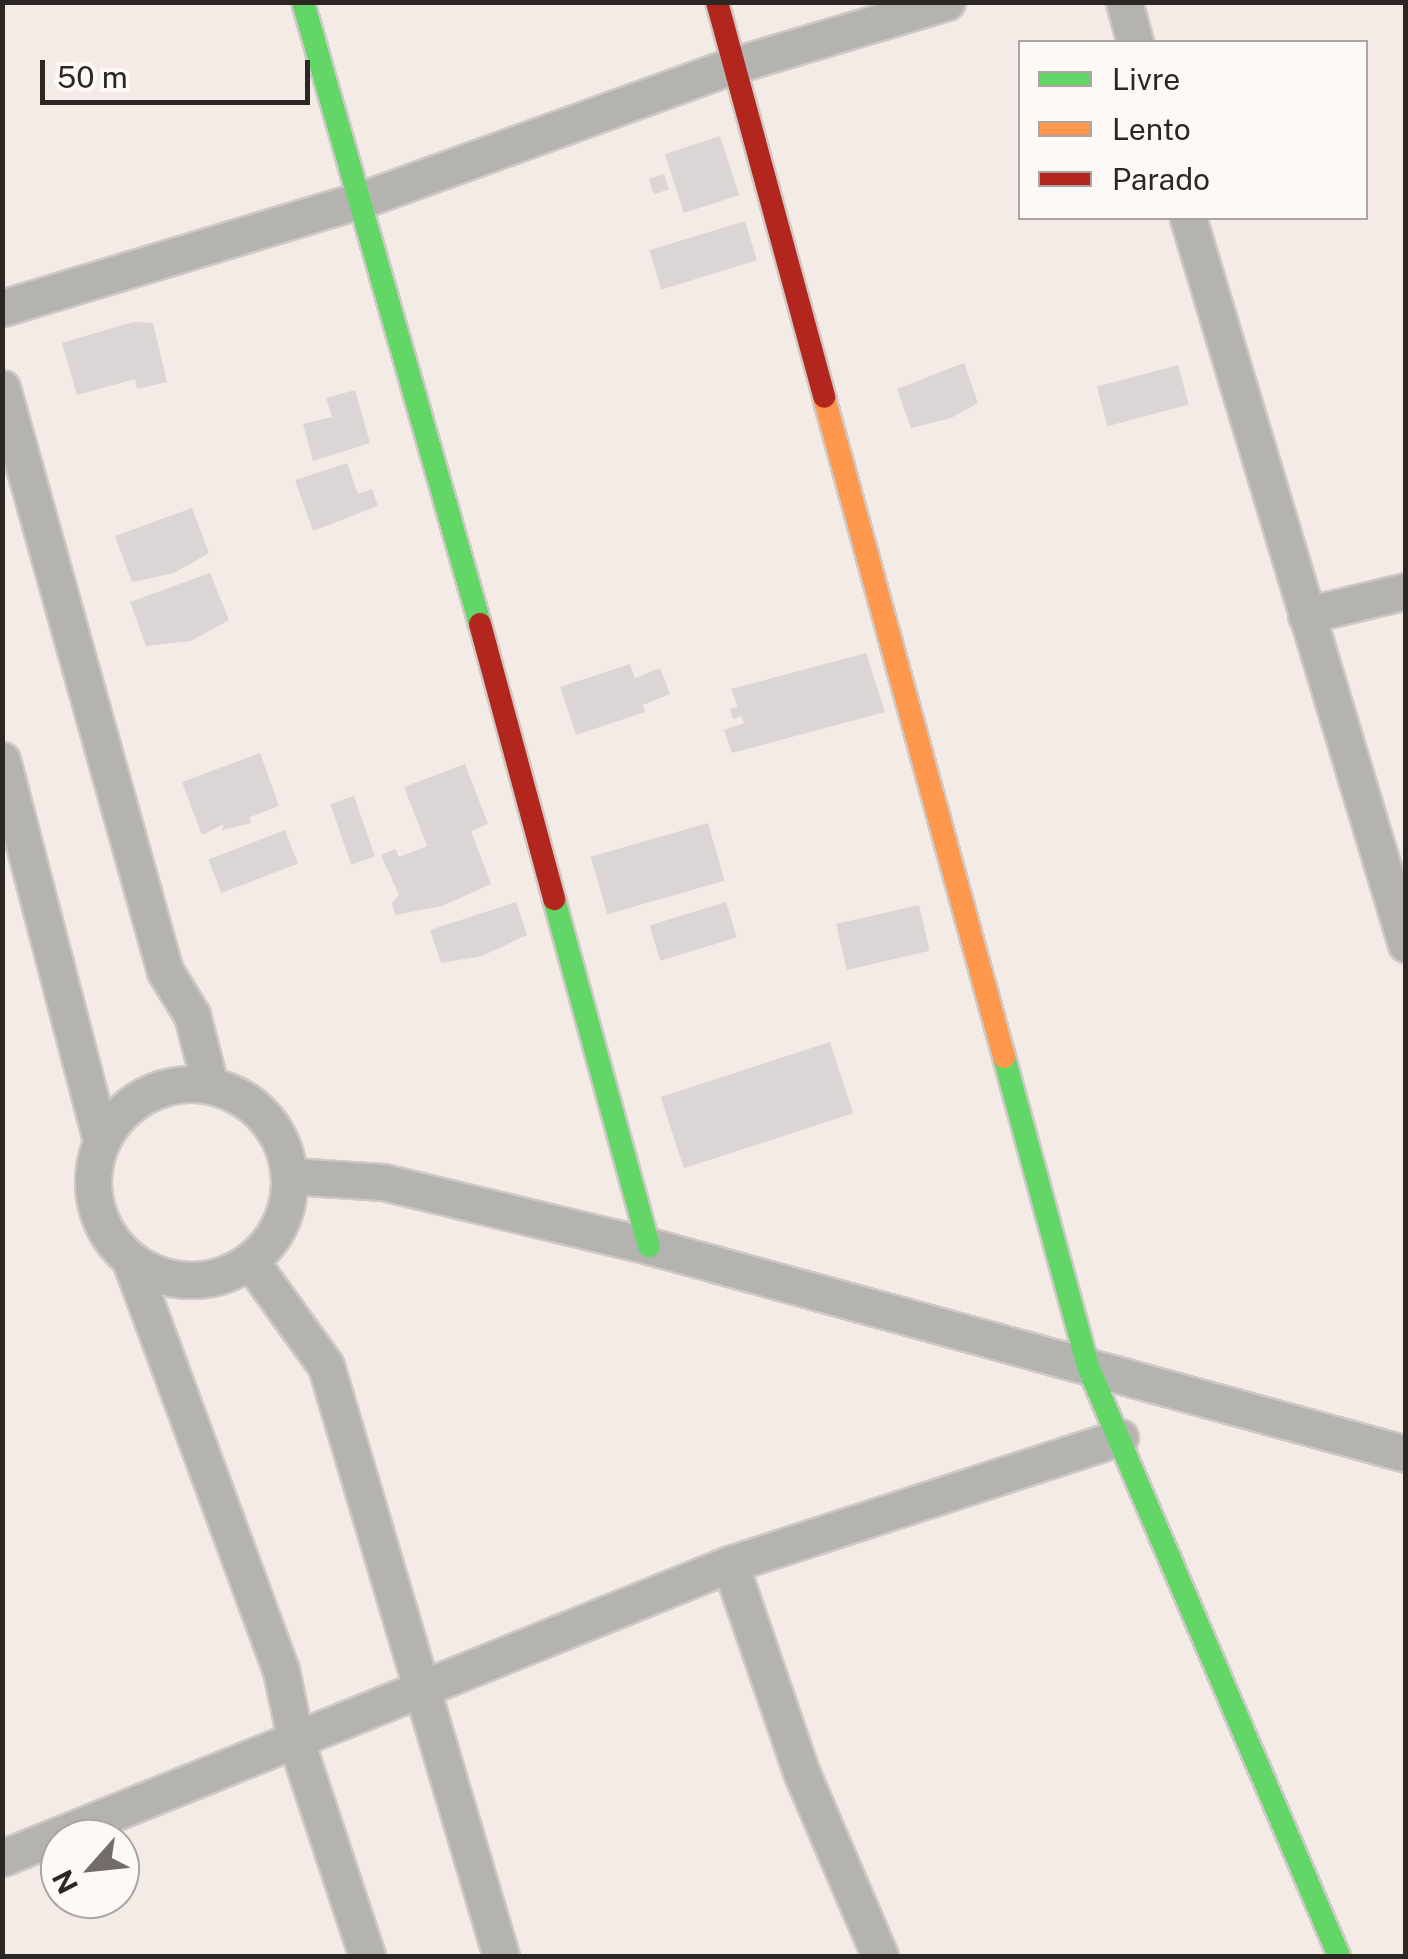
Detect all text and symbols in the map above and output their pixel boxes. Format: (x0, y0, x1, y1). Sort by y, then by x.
scale bar (45, 40, 315, 102)
legend (1018, 40, 1368, 220)
text: 50 m (57, 59, 128, 95)
text: Livre (1112, 61, 1180, 97)
text: Lento (1112, 111, 1191, 147)
text: Parado (1112, 161, 1210, 197)
north arrow (40, 1819, 140, 1919)
text: N (45, 1865, 84, 1899)

